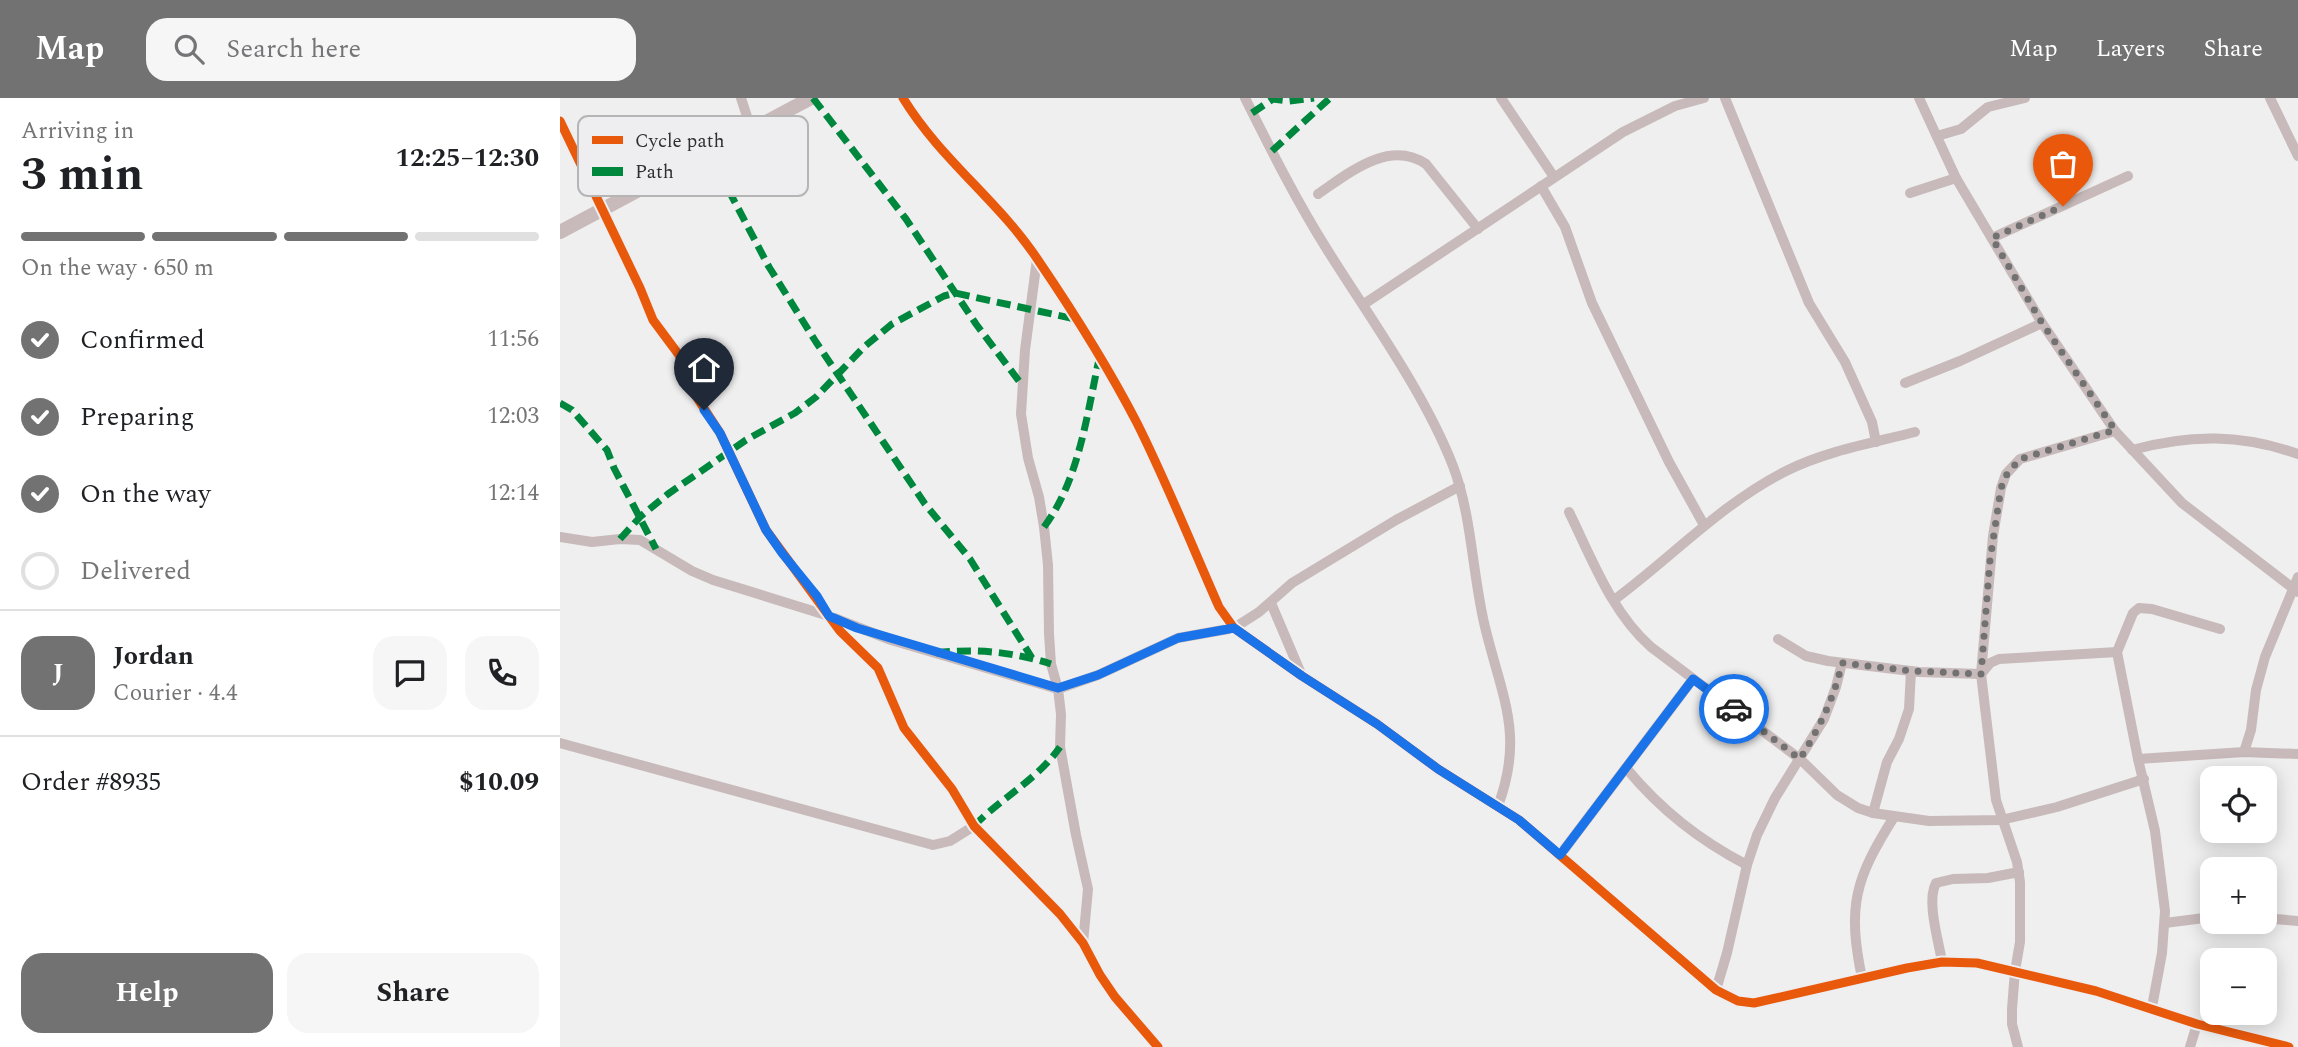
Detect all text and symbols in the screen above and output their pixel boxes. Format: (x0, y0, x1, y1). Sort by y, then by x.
search box (146, 18, 636, 81)
text: Map (35, 24, 104, 74)
text: Search here (226, 29, 361, 69)
icon: search (170, 30, 208, 68)
text: Map (2009, 31, 2058, 67)
text: Layers (2096, 31, 2166, 67)
text: Share (2204, 31, 2263, 67)
text: Arriving in (21, 114, 134, 149)
legend (578, 116, 808, 196)
text: Cycle path (635, 127, 725, 156)
pin (2033, 134, 2093, 206)
text: 12:25–12:30 (395, 138, 539, 178)
text: 3 min (21, 140, 143, 210)
icon: bag (2044, 145, 2082, 183)
text: Path (635, 158, 674, 187)
text: On the way · 650 m (21, 251, 214, 286)
text: Confirmed (80, 320, 205, 360)
icon: check (21, 321, 59, 359)
text: 11:56 (487, 322, 539, 357)
pin (674, 338, 734, 410)
icon: home (685, 349, 723, 387)
text: Preparing (80, 397, 194, 437)
icon: check (21, 398, 59, 436)
text: 12:03 (487, 399, 539, 434)
text: On the way (80, 474, 211, 514)
icon: check (21, 475, 59, 513)
text: 12:14 (487, 476, 539, 511)
text: Delivered (80, 551, 191, 591)
text: Jordan (113, 636, 194, 676)
button: chat (373, 636, 447, 710)
button: phone (465, 636, 539, 710)
text: J (52, 653, 64, 693)
courier (1699, 674, 1769, 744)
text: Courier · 4.4 (113, 676, 238, 711)
icon: car (1715, 690, 1753, 728)
text: Order #8935 (21, 762, 161, 802)
text: $10.09 (459, 762, 539, 802)
map controls (2200, 766, 2277, 1025)
button: locate (2200, 766, 2277, 843)
button: + (2200, 857, 2277, 934)
button: − (2200, 948, 2277, 1025)
button: Help (21, 953, 273, 1033)
button: Share (287, 953, 539, 1033)

